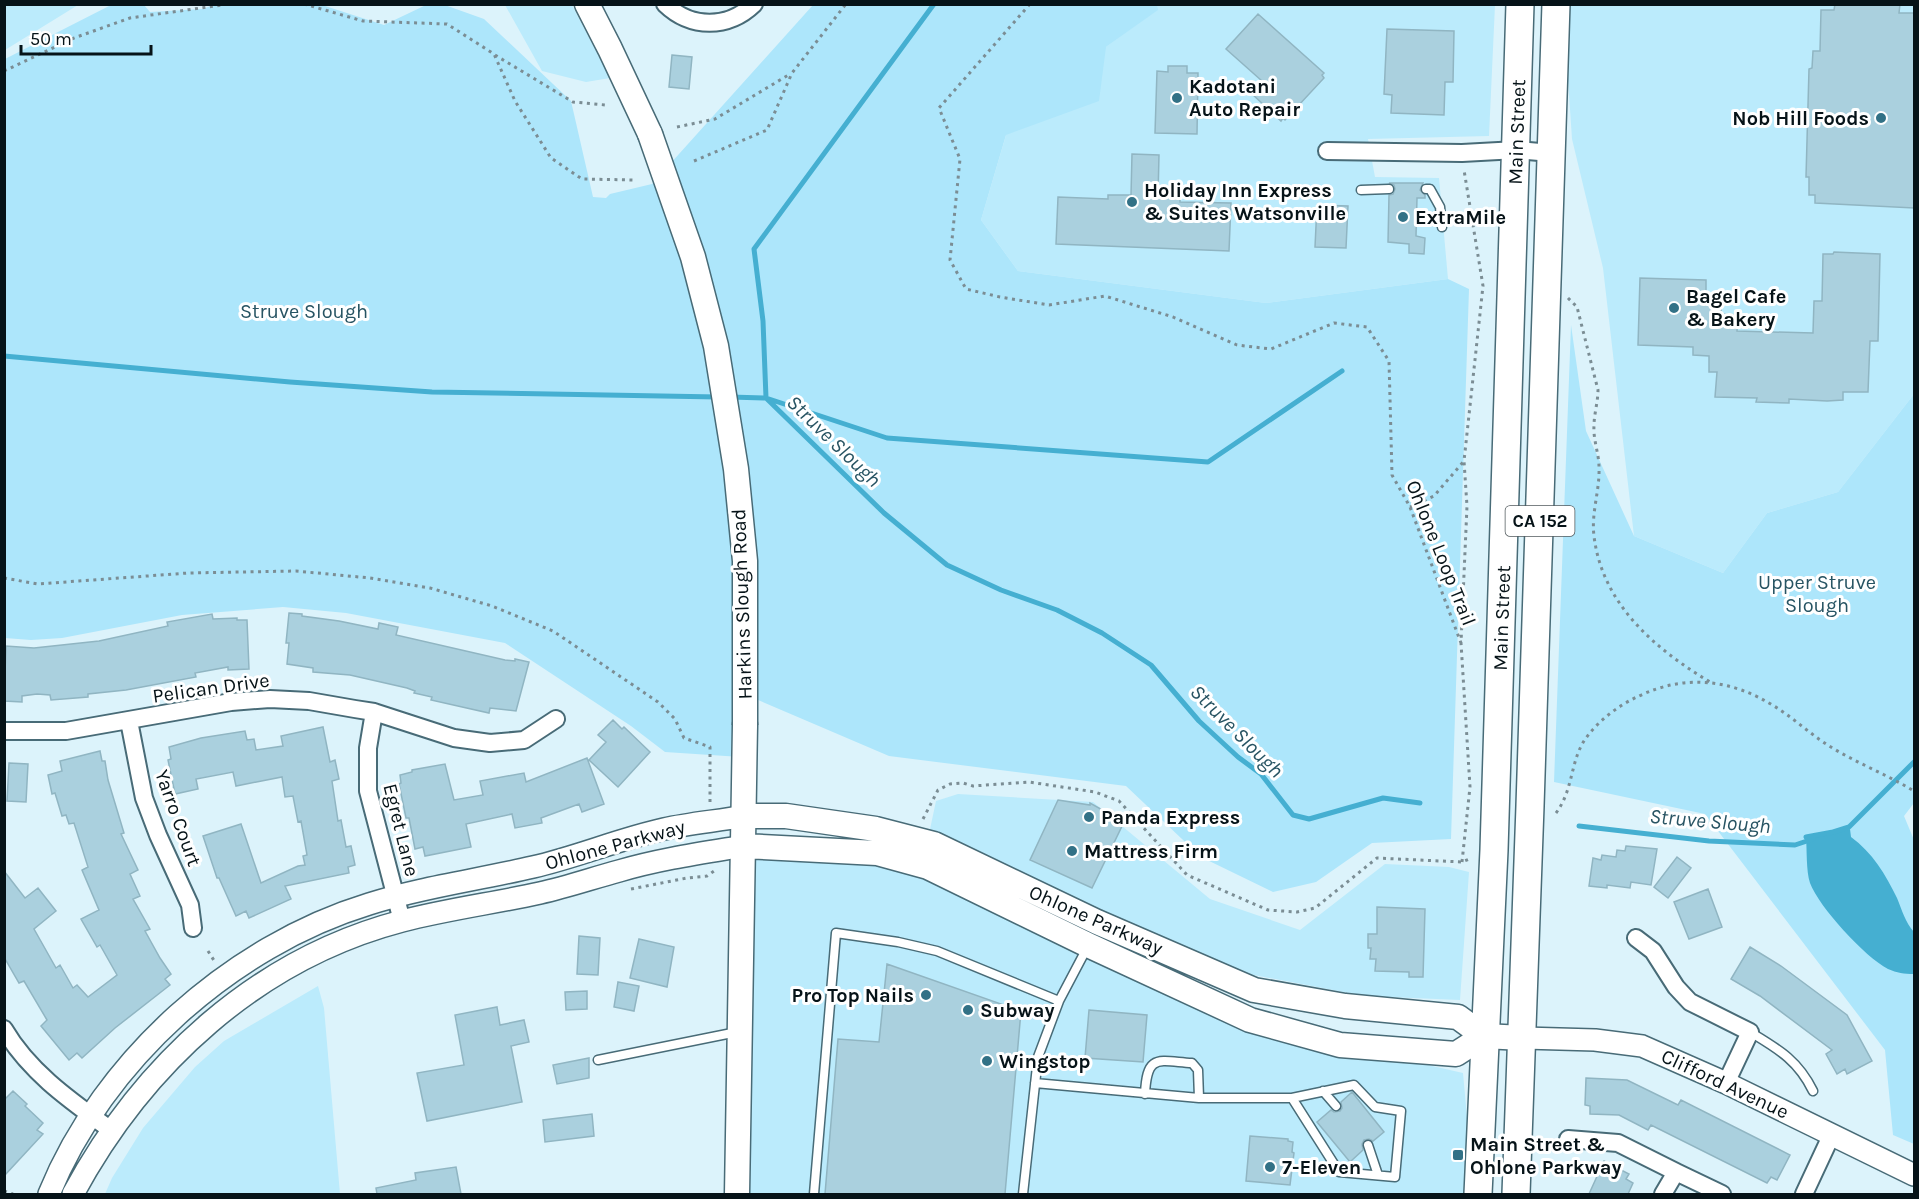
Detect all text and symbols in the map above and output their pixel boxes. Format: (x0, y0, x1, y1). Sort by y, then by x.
scale bar (21, 18, 152, 56)
text: 50 m (30, 28, 72, 50)
place label: Kadotani Auto Repair (1189, 75, 1300, 121)
street label: Main Street (1504, 78, 1530, 185)
marker: Kadotani Auto Repair (1170, 91, 1184, 105)
place label: Nob Hill Foods (1732, 107, 1869, 130)
marker: Nob Hill Foods (1874, 111, 1888, 125)
place label: Holiday Inn Express & Suites Watsonville (1144, 179, 1346, 225)
marker: Holiday Inn Express & Suites Watsonville (1125, 195, 1139, 209)
place label: ExtraMile (1415, 206, 1506, 229)
marker: ExtraMile (1396, 210, 1410, 224)
place label: Bagel Cafe & Bakery (1686, 285, 1786, 331)
park label: Struve Slough (240, 300, 368, 323)
marker: Bagel Cafe & Bakery (1667, 301, 1681, 315)
water label: Struve Slough (782, 390, 886, 492)
street label: Ohlone Loop Trail (1401, 477, 1481, 629)
road number: CA 152 (1506, 506, 1574, 536)
street label: Harkins Slough Road (727, 508, 757, 700)
street label: Main Street (1489, 564, 1515, 671)
park label: Upper Struve Slough (1758, 571, 1876, 617)
street label: Pelican Drive (151, 668, 271, 708)
water label: Struve Slough (1186, 680, 1288, 782)
street label: Yarro Court (150, 767, 206, 870)
street label: Egret Lane (378, 781, 424, 879)
water label: Struve Slough (1648, 804, 1772, 838)
place label: Panda Express (1101, 806, 1240, 829)
marker: Panda Express (1082, 810, 1096, 824)
street label: Ohlone Parkway (542, 815, 688, 875)
place label: Mattress Firm (1084, 840, 1218, 863)
marker: Mattress Firm (1065, 844, 1079, 858)
street label: Ohlone Parkway (1026, 880, 1166, 960)
place label: Pro Top Nails (792, 984, 914, 1007)
marker: Pro Top Nails (919, 988, 933, 1002)
place label: Subway (980, 999, 1055, 1022)
marker: Subway (961, 1003, 975, 1017)
street label: Clifford Avenue (1658, 1044, 1792, 1124)
place label: Wingstop (999, 1050, 1091, 1073)
marker: Wingstop (980, 1054, 994, 1068)
place label: Main Street & Ohlone Parkway (1470, 1133, 1622, 1179)
marker: Main Street & Ohlone Parkway (1451, 1148, 1465, 1162)
place label: 7-Eleven (1282, 1156, 1361, 1179)
marker: 7-Eleven (1263, 1160, 1277, 1174)

